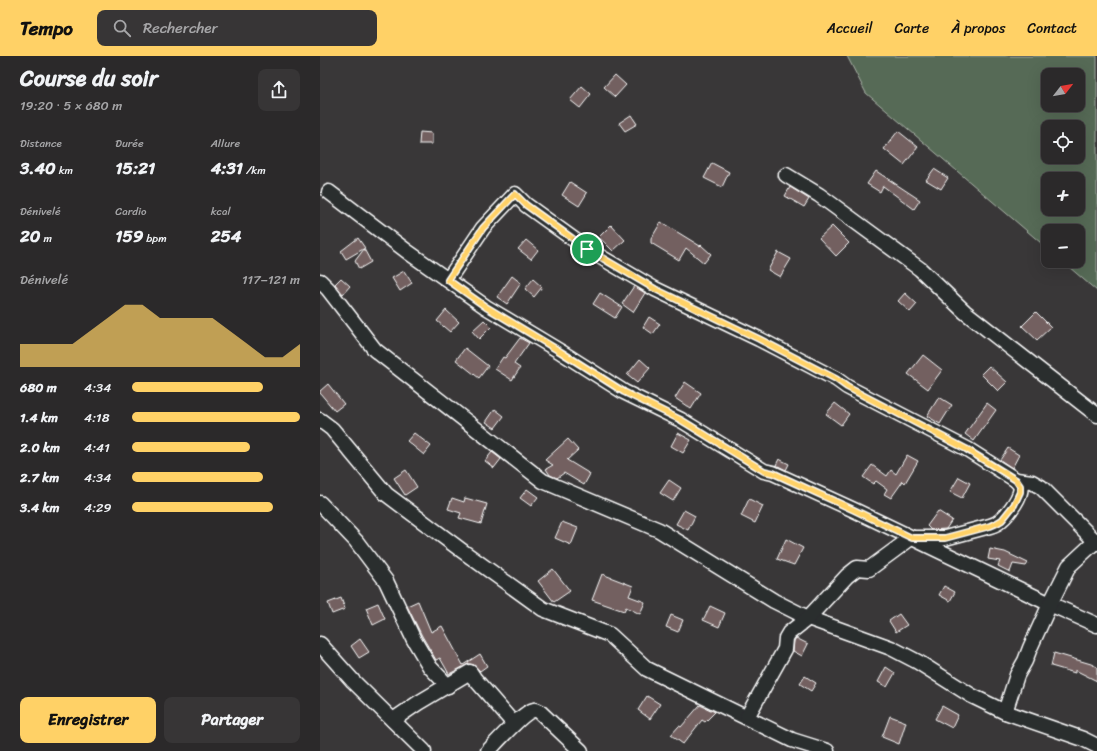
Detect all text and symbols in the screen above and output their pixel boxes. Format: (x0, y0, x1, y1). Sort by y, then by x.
search box (97, 10, 377, 46)
text: Tempo (20, 12, 73, 45)
text: Rechercher (143, 15, 218, 41)
text: Accueil (827, 16, 873, 41)
text: Carte (895, 16, 929, 41)
text: À propos (951, 16, 1005, 41)
text: Contact (1027, 16, 1077, 41)
icon: search (111, 17, 133, 39)
text: Course du soir (20, 59, 158, 98)
north arrow (1041, 68, 1085, 112)
map controls (1041, 68, 1085, 268)
button: share (258, 69, 300, 111)
text: 19:20 · 5 × 680 m (20, 94, 122, 117)
button: locate (1041, 120, 1085, 164)
text: Distance (20, 134, 62, 153)
text: Durée (115, 134, 144, 153)
text: Allure (211, 134, 240, 153)
text: 3.40 (20, 153, 56, 183)
text: 15:21 (115, 153, 155, 183)
text: 4:31 (211, 153, 243, 183)
text: km (56, 161, 73, 180)
text: /km (243, 161, 266, 180)
button: + (1041, 172, 1085, 216)
text: Dénivelé (20, 202, 61, 221)
text: Cardio (115, 202, 147, 221)
text: kcal (211, 202, 231, 221)
text: 20 (20, 221, 41, 251)
text: 159 (115, 221, 143, 251)
text: 254 (211, 221, 241, 251)
button: − (1041, 224, 1085, 268)
text: m (41, 229, 52, 248)
text: bpm (143, 229, 167, 248)
pin (570, 232, 604, 266)
icon: arrive (576, 238, 598, 260)
text: Dénivelé (20, 268, 68, 291)
text: 117–121 m (242, 268, 300, 291)
text: 680 m (20, 376, 57, 399)
text: 4:34 (84, 376, 111, 399)
text: 1.4 km (20, 406, 58, 429)
text: 4:18 (84, 406, 109, 429)
text: 2.0 km (20, 436, 60, 459)
text: 4:41 (84, 436, 110, 459)
text: 2.7 km (20, 466, 59, 489)
text: 4:34 (84, 466, 111, 489)
text: 3.4 km (20, 496, 59, 519)
text: 4:29 (84, 496, 112, 519)
button: Enregistrer (20, 697, 156, 743)
button: Partager (164, 697, 300, 743)

